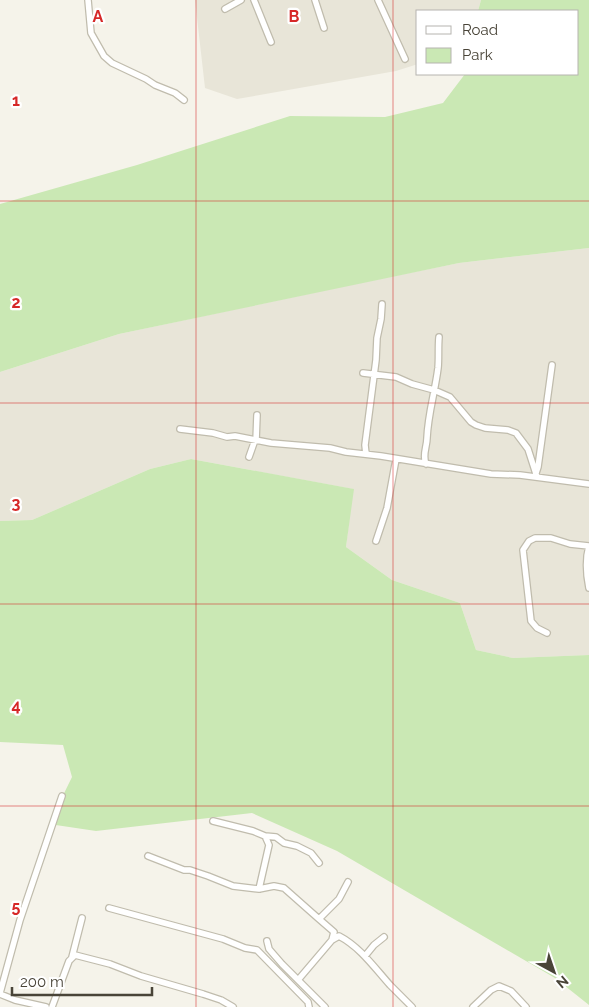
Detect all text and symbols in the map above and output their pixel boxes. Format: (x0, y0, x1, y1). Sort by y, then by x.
text: A (93, 7, 104, 26)
text: B (289, 7, 300, 26)
legend (416, 10, 579, 75)
text: Road (462, 21, 498, 39)
text: Park (462, 46, 493, 64)
text: 1 (12, 91, 20, 110)
text: 2 (11, 293, 21, 312)
text: 3 (12, 494, 21, 513)
text: 4 (11, 696, 21, 715)
text: 5 (12, 897, 21, 916)
north arrow (529, 947, 579, 997)
scale bar (12, 964, 152, 996)
text: N (553, 972, 572, 992)
text: 200 m (20, 973, 64, 991)

